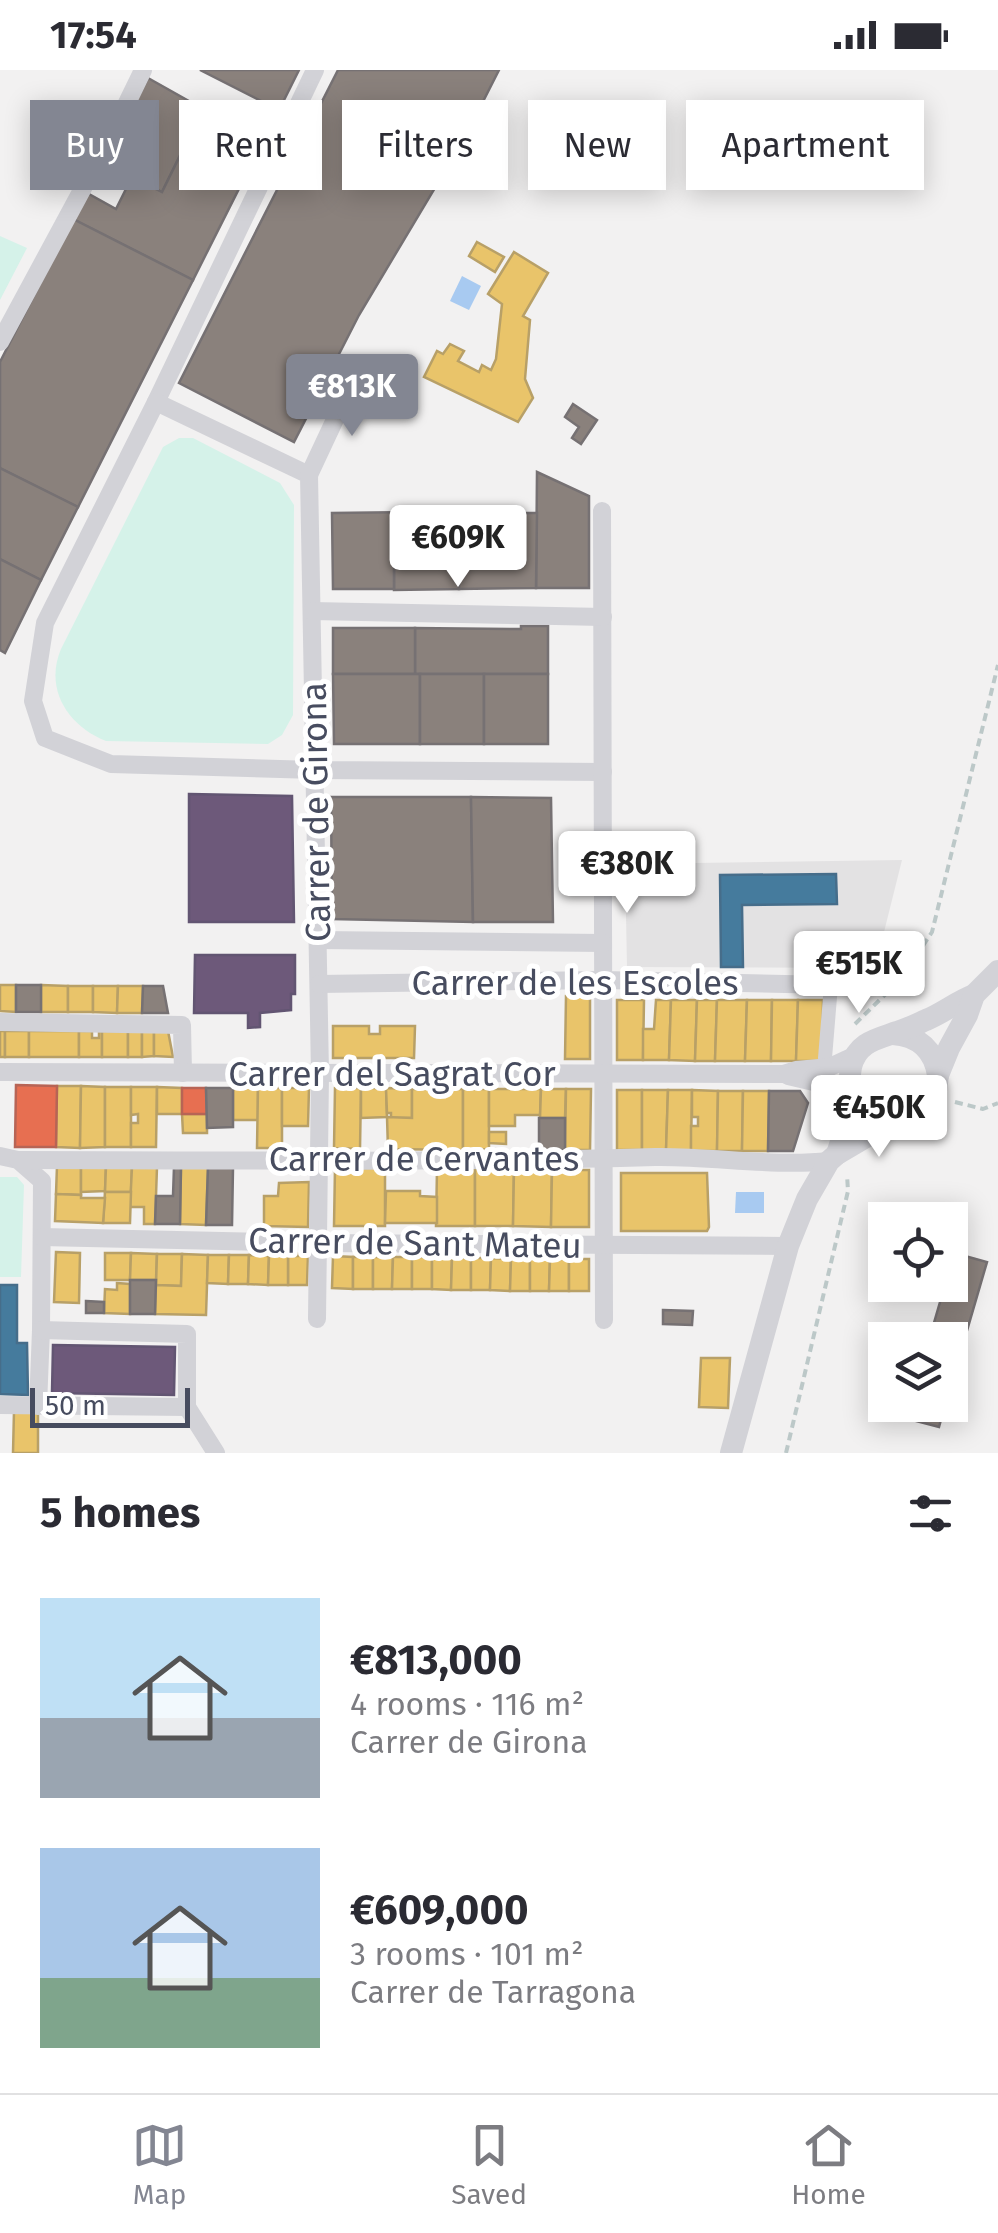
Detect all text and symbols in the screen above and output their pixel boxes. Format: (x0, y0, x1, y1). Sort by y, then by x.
text: 17:54 (50, 12, 137, 58)
chip: Buy (30, 100, 159, 190)
chip: Rent (179, 100, 322, 190)
chip: Filters (342, 100, 508, 190)
chip: New (528, 100, 666, 190)
chip: Apartment (686, 100, 924, 190)
pin: €813K (282, 354, 422, 439)
text: €813K (308, 367, 396, 405)
pin: €609K (388, 505, 528, 590)
text: €609K (412, 518, 504, 556)
street label: Carrer de Girona (293, 682, 339, 942)
pin: €380K (557, 831, 697, 916)
text: €380K (580, 844, 674, 882)
pin: €515K (789, 931, 929, 1016)
text: €515K (816, 944, 902, 982)
street label: Carrer de les Escoles (411, 962, 739, 1004)
street label: Carrer del Sagrat Cor (228, 1053, 556, 1095)
pin: €450K (809, 1075, 949, 1160)
text: €450K (833, 1088, 925, 1126)
street label: Carrer de Cervantes (269, 1138, 579, 1180)
map controls (868, 1202, 968, 1422)
button: locate (868, 1202, 968, 1302)
street label: Carrer de Sant Mateu (248, 1219, 582, 1267)
button: layers (868, 1322, 968, 1422)
scale bar (30, 1383, 190, 1428)
text: 50 m (45, 1389, 106, 1422)
icon: filters (903, 1486, 958, 1541)
text: 5 homes (40, 1488, 200, 1538)
text: €813,000 (350, 1635, 522, 1685)
icon: home (120, 1638, 240, 1758)
text: 4 rooms · 116 m² (350, 1685, 584, 1723)
text: Carrer de Girona (350, 1723, 588, 1761)
text: €609,000 (350, 1885, 529, 1935)
icon: home (120, 1888, 240, 2008)
text: 3 rooms · 101 m² (350, 1935, 584, 1973)
text: Carrer de Tarragona (350, 1973, 636, 2011)
tab: Map (132, 2118, 187, 2211)
tab: Saved (451, 2118, 527, 2211)
tab: Home (791, 2118, 866, 2211)

